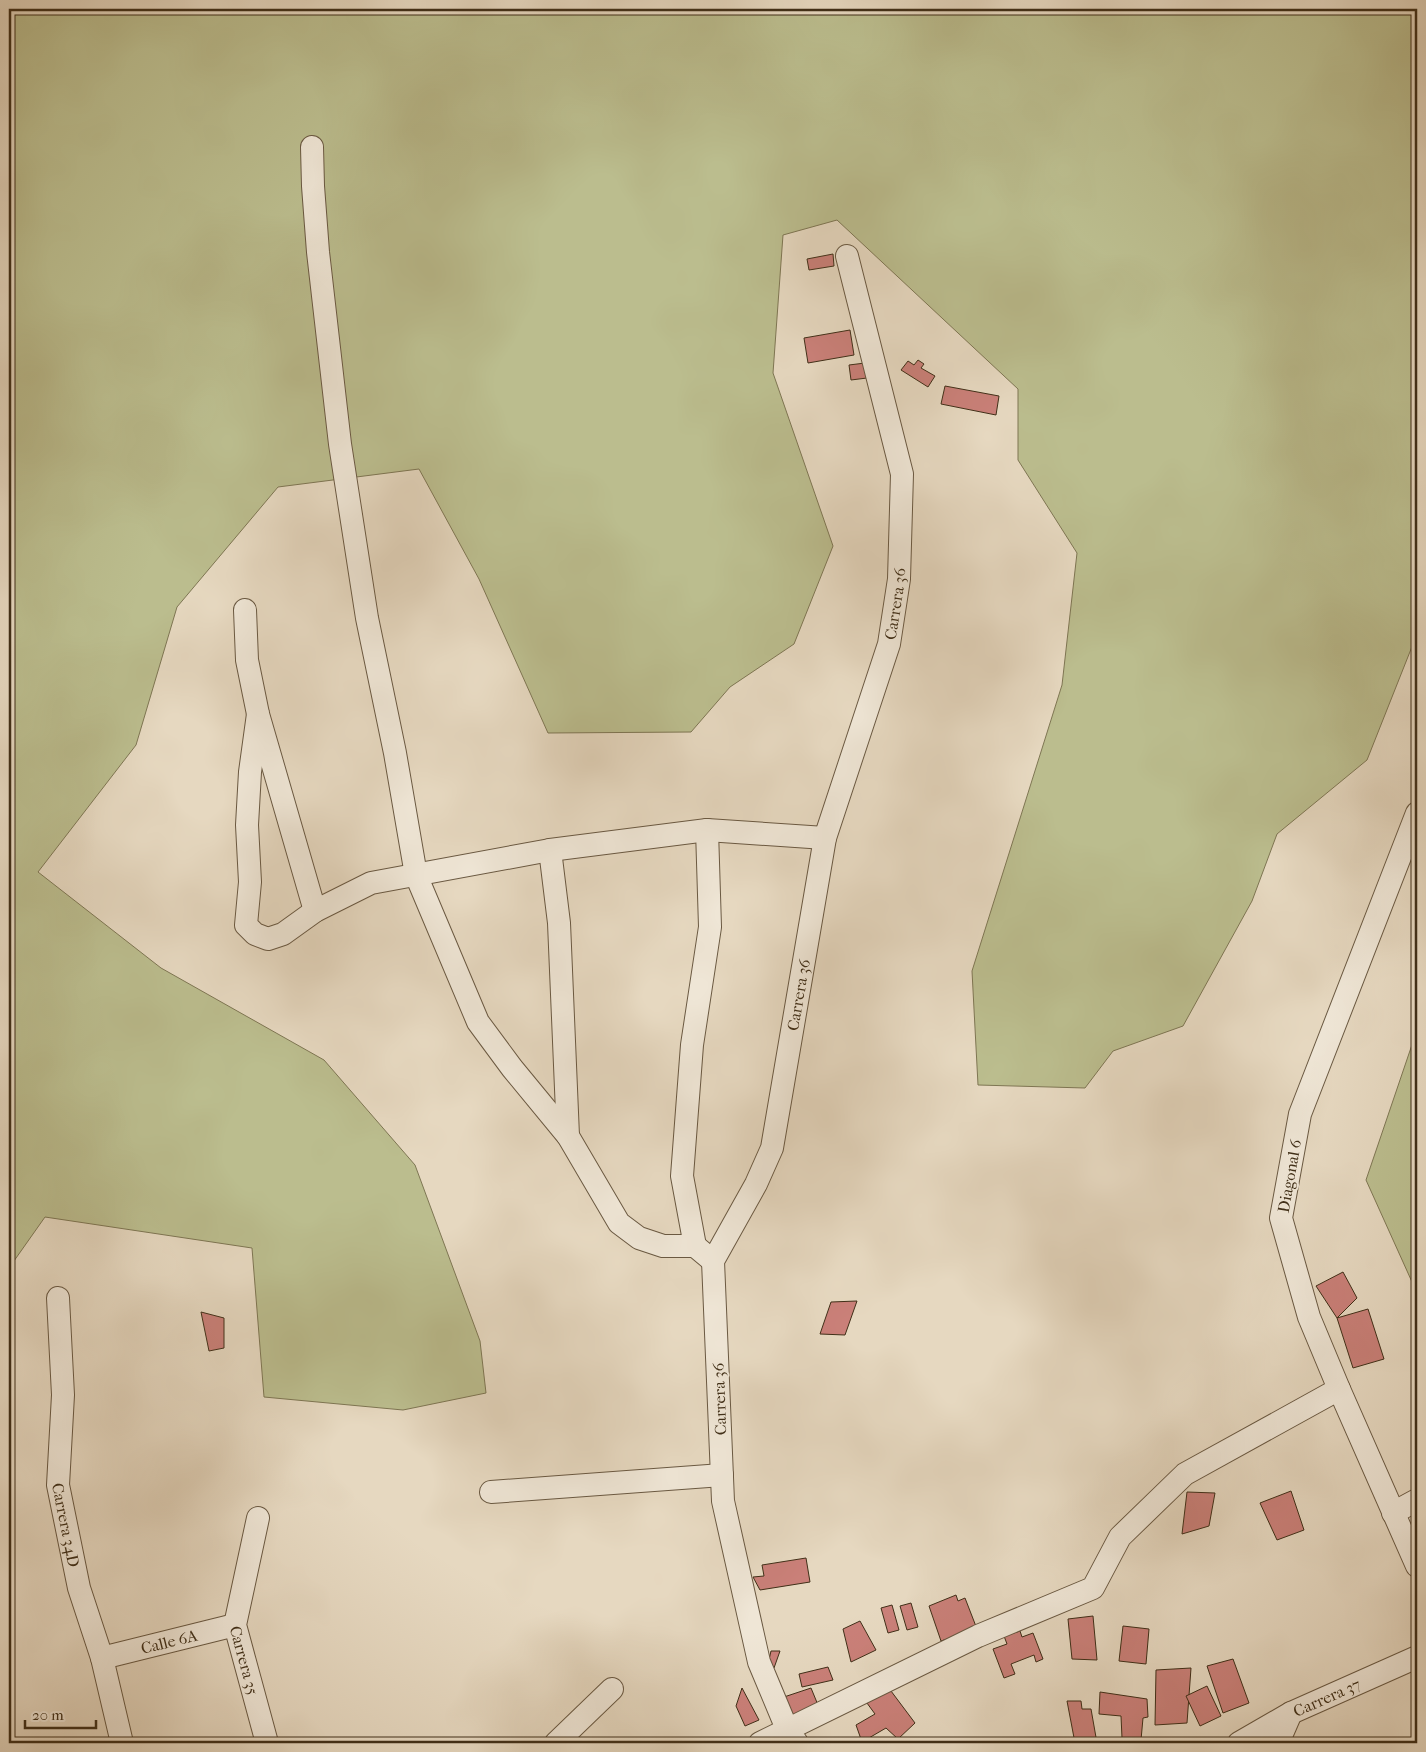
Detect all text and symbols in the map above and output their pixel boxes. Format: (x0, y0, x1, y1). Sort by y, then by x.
street label: Carrera 36 (881, 567, 909, 641)
street label: Carrera 36 (783, 957, 814, 1032)
street label: Diagonal 6 (1274, 1138, 1305, 1214)
street label: Carrera 36 (709, 1362, 730, 1436)
street label: Carrera 34D (48, 1481, 83, 1569)
street label: Carrera 35 (226, 1624, 263, 1697)
street label: Calle 6A (139, 1626, 200, 1658)
street label: Carrera 37 (1290, 1674, 1364, 1721)
scale bar (25, 1697, 96, 1729)
text: 20 m (32, 1706, 64, 1724)

